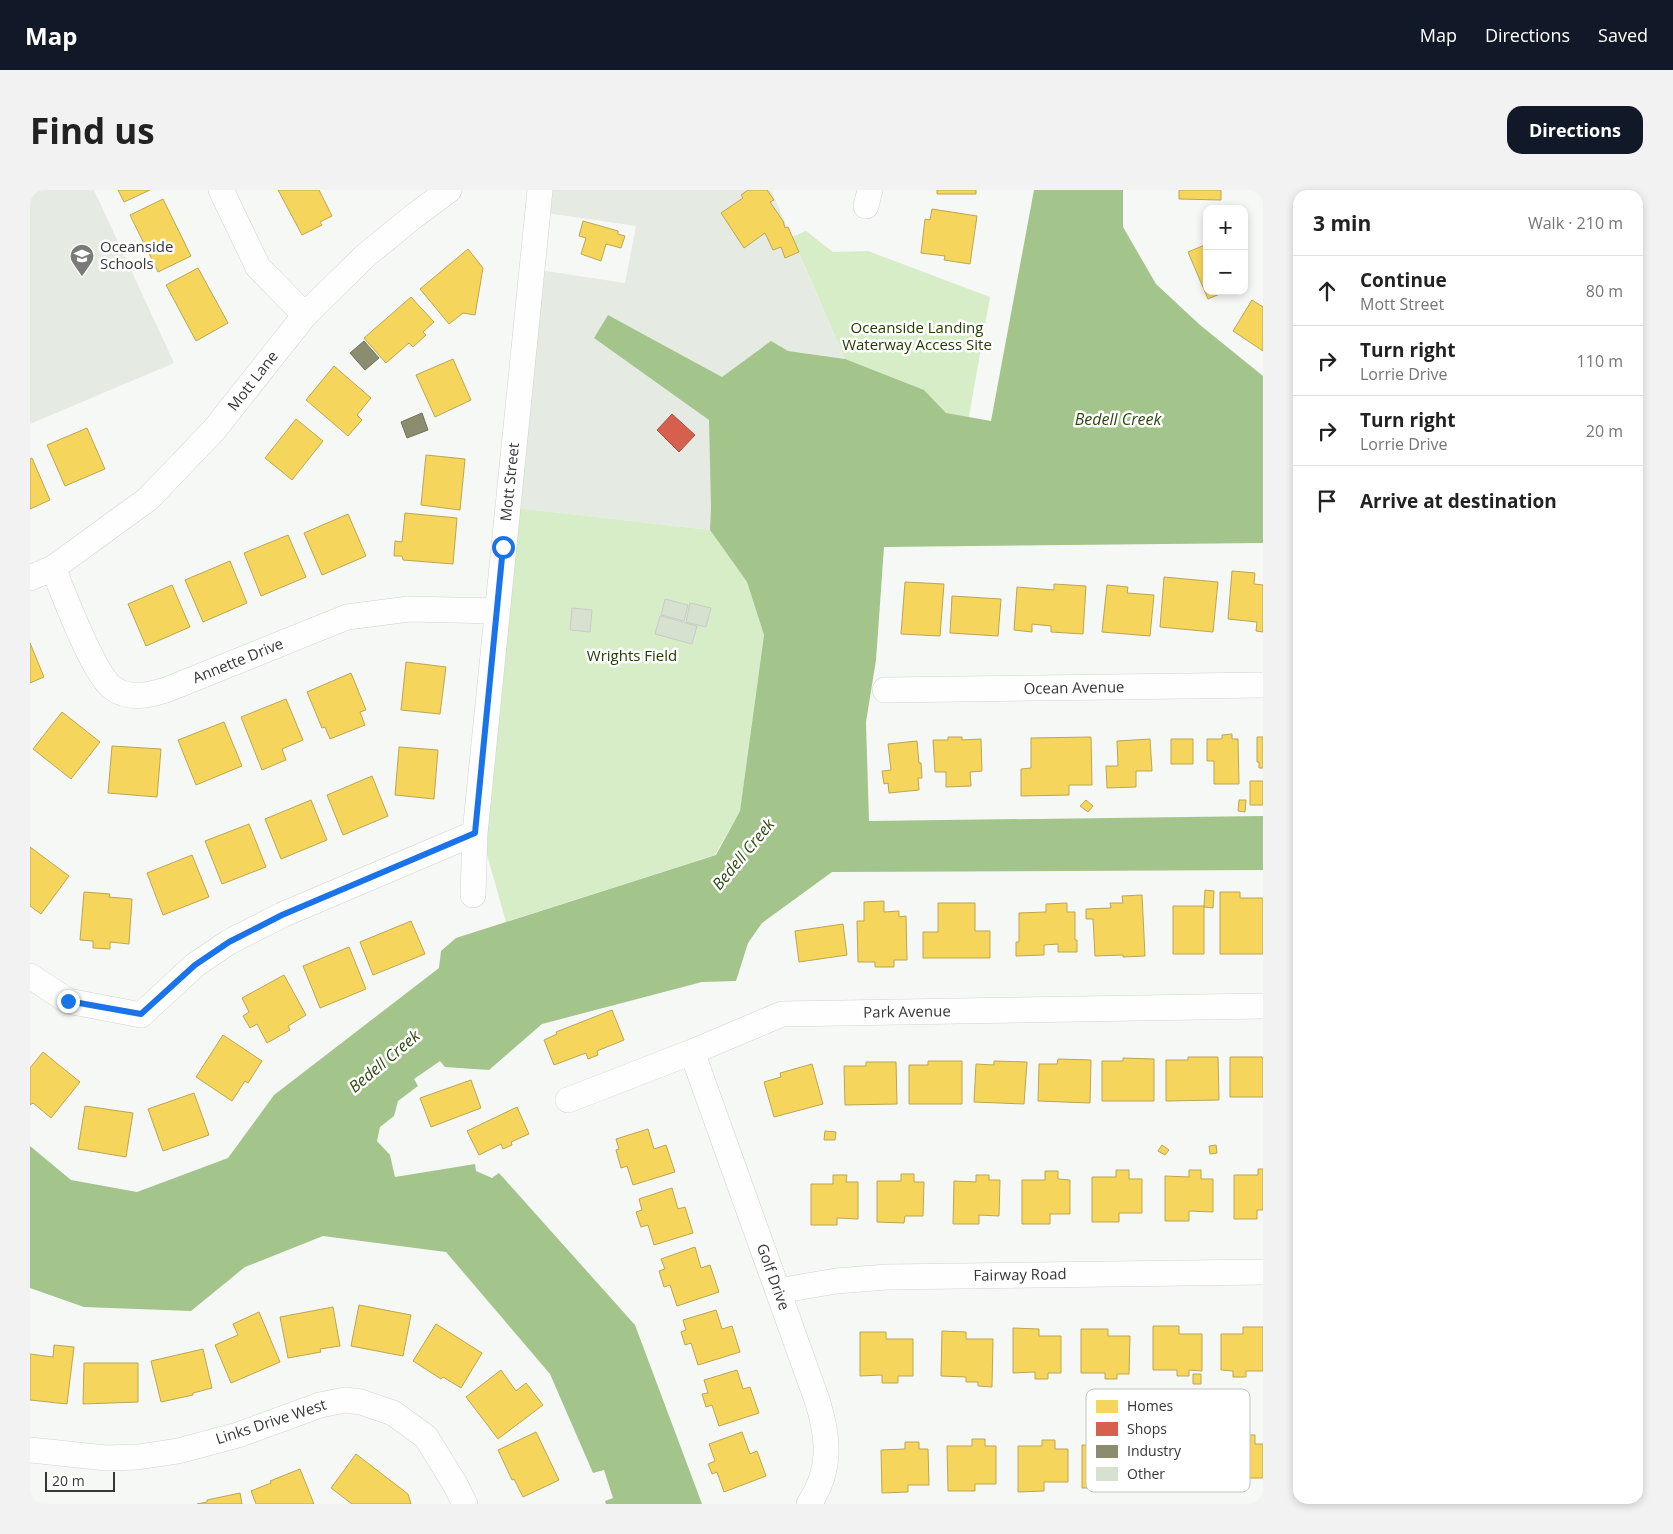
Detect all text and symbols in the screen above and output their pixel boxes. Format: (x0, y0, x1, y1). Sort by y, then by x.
text: Map (25, 19, 77, 52)
text: Map (1420, 23, 1457, 47)
text: Directions (1485, 23, 1570, 47)
text: Saved (1598, 23, 1648, 47)
button: Directions (1507, 106, 1643, 154)
text: Find us (30, 107, 155, 154)
map controls (1203, 205, 1248, 295)
button: + (1203, 205, 1248, 250)
text: 3 min (1313, 209, 1371, 237)
text: Walk · 210 m (1528, 212, 1623, 234)
place label: Oceanside Schools (100, 236, 173, 273)
school or university icon: Oceanside Schools (69, 243, 95, 277)
button: − (1203, 250, 1248, 295)
text: Continue (1360, 267, 1447, 293)
icon: ahead (1313, 277, 1341, 305)
text: 80 m (1586, 280, 1623, 302)
text: Mott Street (1360, 293, 1444, 315)
park label: Oceanside Landing Waterway Access Site (842, 317, 992, 354)
text: Turn right (1360, 337, 1455, 363)
street label: Mott Lane (223, 346, 282, 414)
icon: right (1313, 347, 1341, 375)
text: 110 m (1577, 350, 1623, 372)
text: Lorrie Drive (1360, 363, 1447, 385)
text: Turn right (1360, 407, 1455, 433)
water label: Bedell Creek (1075, 408, 1162, 430)
icon: right (1313, 417, 1341, 445)
text: 20 m (1586, 420, 1623, 442)
text: Lorrie Drive (1360, 433, 1447, 455)
street label: Mott Street (495, 442, 523, 522)
icon: arrive (1313, 487, 1341, 515)
text: Arrive at destination (1360, 488, 1557, 514)
route start (492, 536, 515, 559)
street label: Annette Drive (189, 633, 286, 687)
park label: Wrights Field (587, 645, 677, 665)
street label: Ocean Avenue (1023, 676, 1125, 698)
water label: Bedell Creek (707, 813, 780, 894)
route end (57, 990, 80, 1013)
street label: Park Avenue (863, 1000, 951, 1022)
water label: Bedell Creek (344, 1024, 425, 1097)
street label: Golf Drive (753, 1241, 795, 1313)
street label: Fairway Road (973, 1263, 1067, 1285)
legend (1086, 1389, 1250, 1492)
street label: Links Drive West (213, 1394, 329, 1448)
text: Homes (1127, 1396, 1174, 1415)
text: Shops (1127, 1419, 1167, 1438)
text: Industry (1127, 1441, 1182, 1460)
text: Other (1127, 1464, 1165, 1483)
scale bar (45, 1469, 115, 1492)
text: 20 m (52, 1471, 85, 1490)

